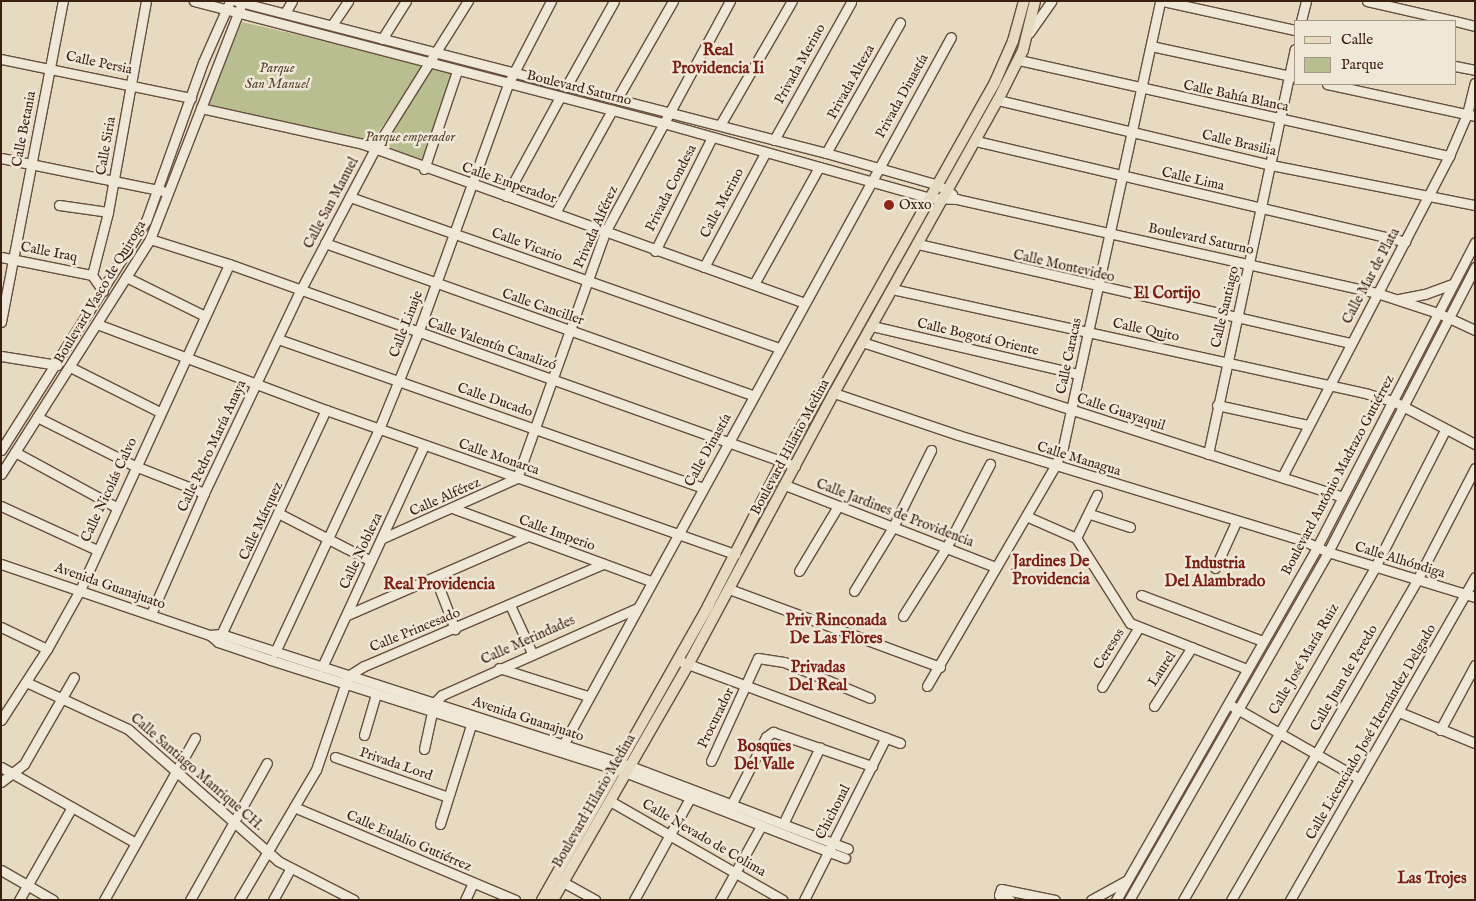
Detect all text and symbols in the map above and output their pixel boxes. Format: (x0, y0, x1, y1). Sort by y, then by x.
legend (1294, 20, 1456, 85)
street label: Privada Merino (771, 21, 829, 107)
text: Calle (1341, 30, 1373, 49)
district label: Real Providencia Ii (672, 41, 764, 79)
street label: Privada Alteza (824, 42, 878, 122)
street label: Calle Persia (64, 48, 134, 78)
street label: Privada Dinastía (872, 51, 932, 141)
text: Parque (1341, 55, 1384, 74)
park label: Parque San Manuel (245, 60, 309, 92)
street label: Boulevard Saturno (525, 67, 633, 109)
street label: Calle Bahía Blanca (1182, 77, 1290, 115)
street label: Calle Betania (8, 90, 40, 168)
street label: Calle Siria (93, 115, 119, 177)
street label: Calle Brasilia (1200, 126, 1278, 160)
park label: Parque emperador (365, 129, 455, 145)
street label: Privada Condesa (642, 142, 700, 234)
street label: Calle San Manuel (300, 154, 362, 252)
street label: Calle Emperador (459, 159, 559, 207)
street label: Calle Lima (1160, 164, 1226, 194)
street label: Calle Merino (697, 165, 747, 241)
street label: Privada Alférez (570, 183, 622, 271)
place label: Oxxo (899, 197, 932, 213)
marker: Oxxo (883, 199, 895, 211)
street label: Boulevard Vasco de Quiroga (51, 218, 149, 366)
street label: Boulevard Saturno (1147, 220, 1255, 258)
street label: Calle Vicario (489, 224, 565, 266)
street label: Calle Mar de Plata (1339, 225, 1403, 327)
street label: Calle Iraq (19, 238, 79, 266)
street label: Calle Montevideo (1012, 246, 1116, 286)
street label: Calle Santiago (1207, 264, 1243, 350)
district label: El Cortijo (1134, 284, 1200, 304)
street label: Calle Canciller (500, 285, 586, 329)
street label: Calle Linaje (386, 288, 426, 360)
street label: Calle Valentín Canalizó (425, 314, 559, 374)
street label: Calle Bogotá Oriente (915, 315, 1041, 359)
street label: Calle Quito (1111, 315, 1181, 345)
street label: Calle Caracas (1053, 316, 1085, 396)
street label: Boulevard Antônio Madrazo Gutiérrez (1278, 372, 1398, 578)
street label: Boulevard Hilario Medina (747, 376, 833, 518)
street label: Calle Pedro María Anaya (174, 377, 250, 515)
street label: Calle Ducado (455, 379, 535, 421)
street label: Calle Guayaquil (1075, 390, 1167, 434)
street label: Calle Dinastía (681, 410, 735, 490)
street label: Calle Nicolás Calvo (77, 435, 141, 545)
street label: Calle Monarca (456, 435, 542, 479)
street label: Calle Managua (1035, 438, 1123, 480)
street label: Calle Alférez (407, 474, 483, 520)
street label: Calle Jardines de Providencia (814, 475, 976, 551)
street label: Calle Márquez (236, 479, 286, 563)
street label: Calle Nobleza (336, 510, 386, 592)
street label: Calle Imperio (516, 511, 598, 555)
street label: Calle Alhóndiga (1353, 538, 1447, 582)
district label: Jardines De Providencia (1012, 552, 1090, 590)
district label: Industria Del Alambrado (1165, 554, 1265, 592)
street label: Avenida Guanajuato (52, 559, 168, 613)
district label: Real Providencia (383, 575, 495, 595)
street label: Calle José María Ruiz (1265, 600, 1343, 718)
street label: Calle Princesado (367, 604, 463, 656)
district label: Priv Rinconada De Las Flores (785, 611, 887, 649)
street label: Calle Merindades (478, 612, 578, 668)
street label: Calle Licenciado José Hernández Delgado (1302, 621, 1440, 843)
street label: Calle Juan de Peredo (1307, 622, 1381, 734)
street label: Ceresos (1090, 625, 1128, 673)
street label: Laurel (1144, 648, 1180, 690)
district label: Privadas Del Real (789, 658, 847, 696)
street label: Procurador (694, 685, 738, 751)
street label: Avenida Guanajuato (470, 693, 586, 745)
street label: Calle Santiago Manrique CH. (127, 710, 267, 834)
street label: Boulevard Hilario Medina (549, 731, 639, 871)
district label: Bosques Del Valle (734, 737, 794, 775)
street label: Privada Lord (357, 744, 435, 784)
street label: Chichonal (812, 782, 854, 842)
street label: Calle Nevado de Colima (639, 796, 769, 880)
street label: Calle Eulalio Gutiérrez (344, 807, 474, 875)
district label: Las Trojes (1397, 869, 1467, 889)

